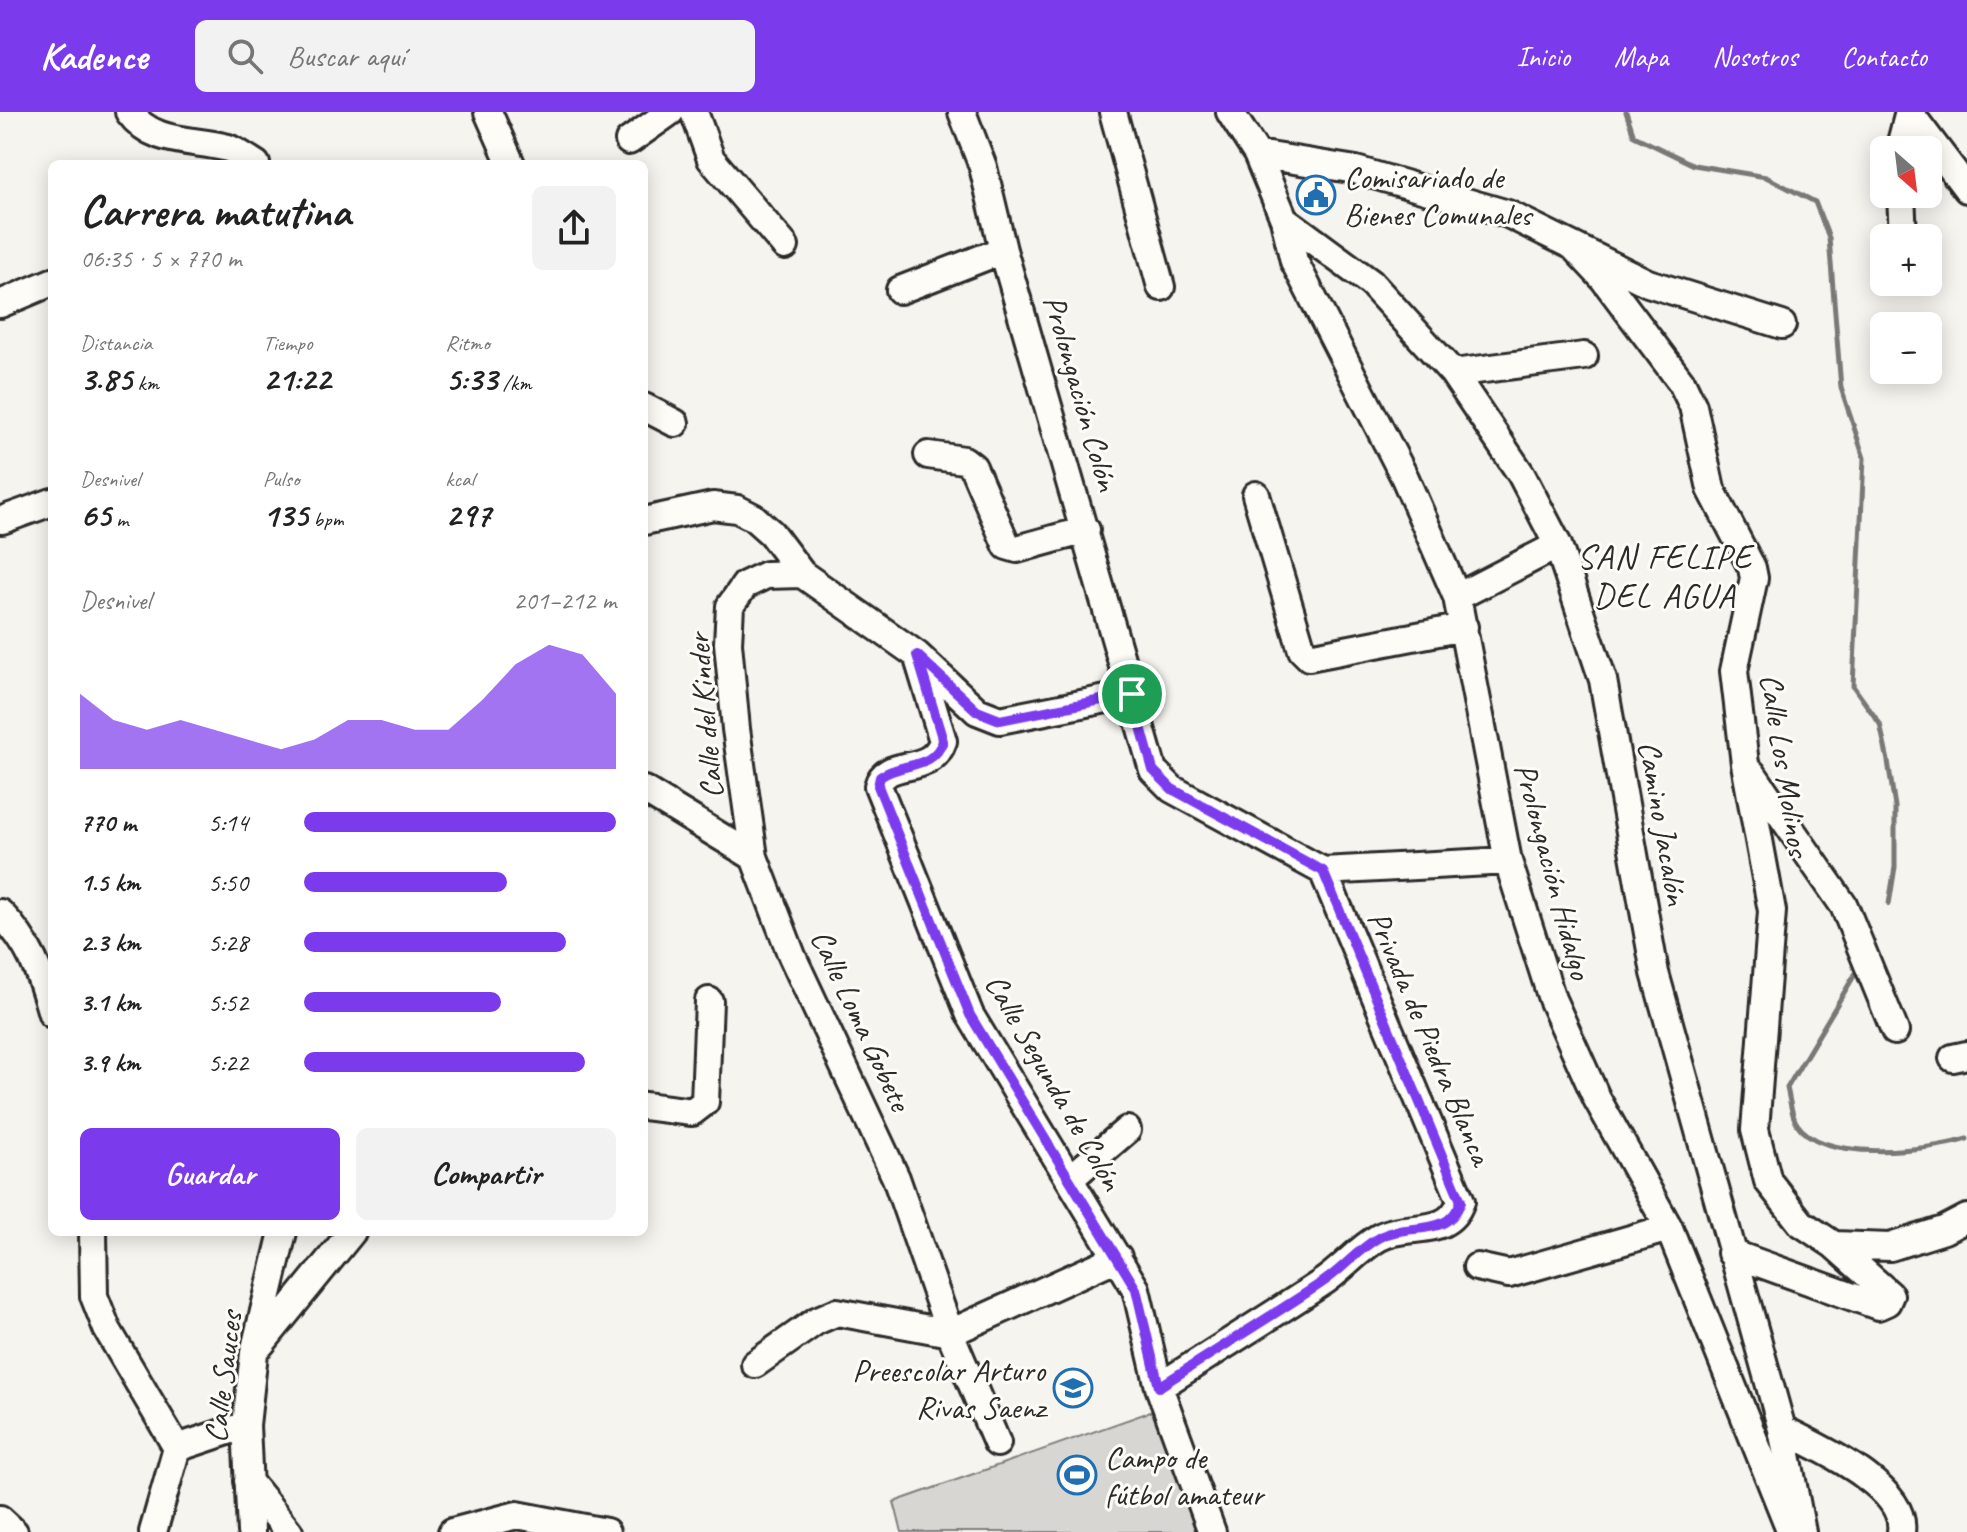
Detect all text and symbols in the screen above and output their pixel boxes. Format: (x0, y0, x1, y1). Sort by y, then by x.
search box (195, 20, 755, 92)
text: Kadence (40, 33, 147, 80)
icon: search (223, 34, 267, 78)
text: Buscar aquí (287, 37, 405, 75)
text: Inicio (1516, 39, 1570, 74)
text: Mapa (1614, 39, 1668, 74)
text: Nosotros (1712, 39, 1797, 74)
text: Contacto (1841, 39, 1927, 74)
north arrow (1870, 136, 1942, 208)
map controls (1870, 136, 1942, 384)
place label: Comisariado de Bienes Comunales (1344, 157, 1534, 235)
public building icon: Comisariado de Bienes Comunales (1295, 174, 1337, 216)
text: Carrera matutina (80, 184, 350, 239)
button: share (532, 186, 616, 270)
button: + (1870, 224, 1942, 296)
text: 06:35 · 5 × 770 m (80, 242, 241, 275)
street label: Prolongación Colón (1034, 291, 1129, 497)
button: − (1870, 312, 1942, 384)
text: Distancia (80, 329, 152, 357)
text: Tiempo (263, 329, 312, 357)
text: Ritmo (445, 329, 490, 357)
text: 3.85 (80, 357, 132, 400)
text: 21:22 (263, 357, 331, 400)
text: 5:33 (445, 357, 497, 400)
text: km (132, 369, 159, 397)
text: /km (497, 369, 532, 397)
text: Desnivel (80, 465, 140, 493)
text: Pulso (263, 465, 300, 493)
text: kcal (445, 465, 474, 493)
text: 65 (80, 493, 111, 536)
text: 135 (263, 493, 308, 536)
text: 297 (445, 493, 491, 536)
text: m (111, 505, 128, 533)
text: bpm (308, 505, 344, 533)
district label: SAN FELIPE DEL AGUA (1577, 535, 1755, 617)
text: Desnivel (80, 584, 151, 617)
text: 201–212 m (513, 584, 616, 617)
street label: Calle del Kinder (677, 628, 733, 800)
pin (1098, 660, 1166, 728)
street label: Calle Los Molinos (1750, 671, 1820, 862)
icon: arrive (1110, 672, 1154, 716)
street label: Camino Jacalón (1628, 738, 1698, 910)
street label: Prolongación Hidalgo (1505, 759, 1602, 985)
text: 770 m (80, 806, 136, 839)
text: 5:14 (208, 806, 248, 839)
text: 1.5 km (80, 866, 140, 899)
text: 5:50 (208, 866, 248, 899)
street label: Privada de Piedra Blanca (1358, 905, 1503, 1174)
street label: Calle Loma Gobete (801, 923, 922, 1119)
text: 2.3 km (80, 926, 140, 959)
text: 5:28 (208, 926, 248, 959)
street label: Calle Segunda de Colón (976, 967, 1133, 1199)
text: 3.1 km (80, 986, 140, 1019)
text: 5:52 (208, 986, 248, 1019)
text: 3.9 km (80, 1046, 140, 1079)
text: 5:22 (208, 1046, 248, 1079)
button: Guardar (80, 1128, 340, 1220)
button: Compartir (356, 1128, 616, 1220)
street label: Calle Sauces (195, 1306, 252, 1445)
place label: Preescolar Arturo Rivas Saenz (852, 1350, 1049, 1428)
school or university icon: Preescolar Arturo Rivas Saenz (1052, 1367, 1094, 1409)
place label: Campo de fútbol amateur (1105, 1437, 1266, 1515)
sports icon: Campo de fútbol amateur (1056, 1454, 1098, 1496)

